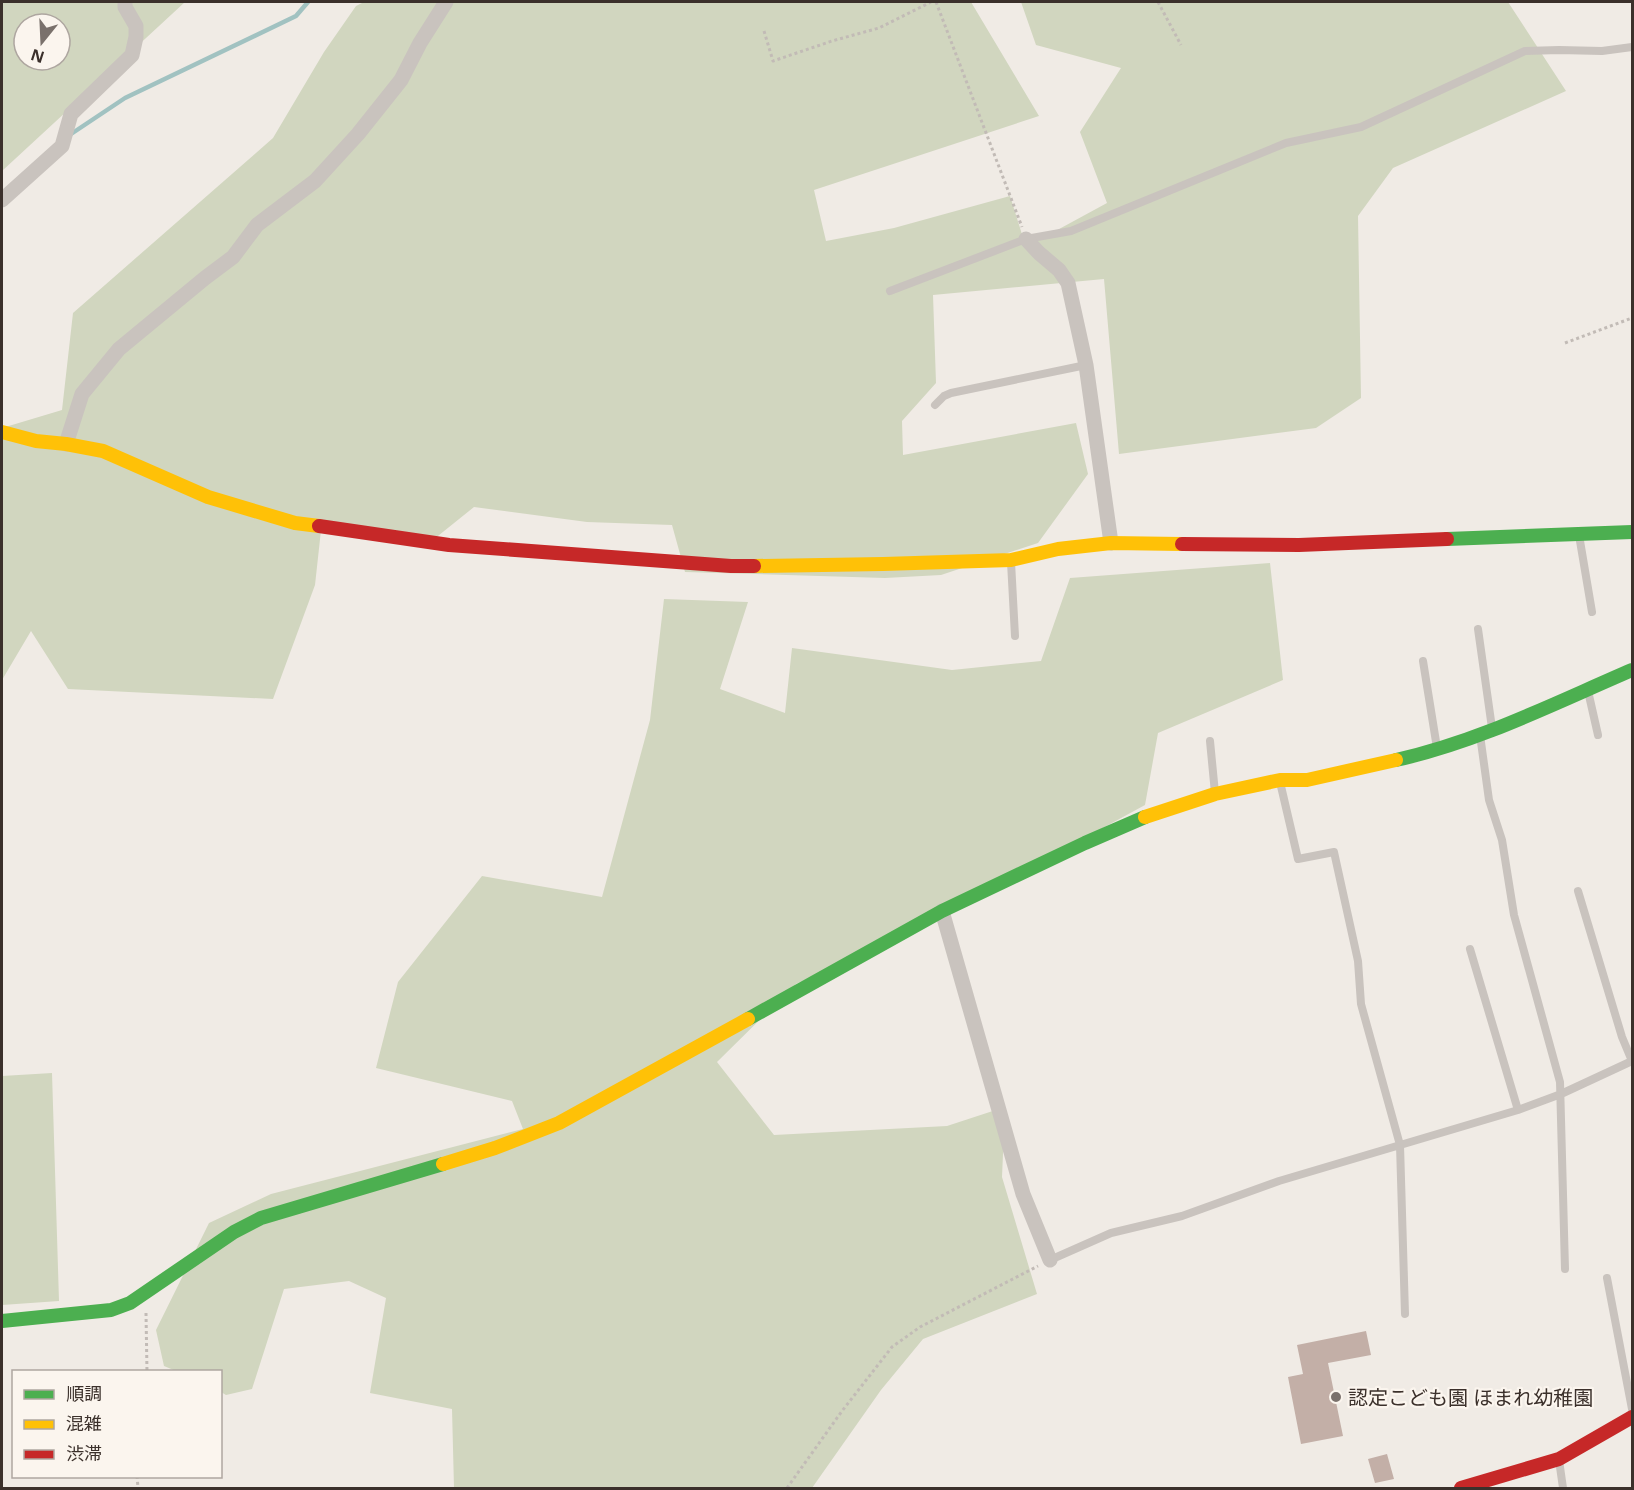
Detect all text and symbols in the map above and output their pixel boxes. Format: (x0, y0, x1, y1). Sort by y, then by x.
north arrow (12, 12, 72, 72)
text: N (28, 44, 47, 69)
legend (12, 1370, 222, 1478)
text: 順調 (66, 1381, 102, 1405)
place label: 認定こども園 ほまれ幼稚園 (1348, 1384, 1593, 1411)
marker: 認定こども園 ほまれ幼稚園 (1329, 1390, 1343, 1404)
text: 混雑 (66, 1411, 102, 1435)
text: 渋滞 (66, 1441, 102, 1465)

